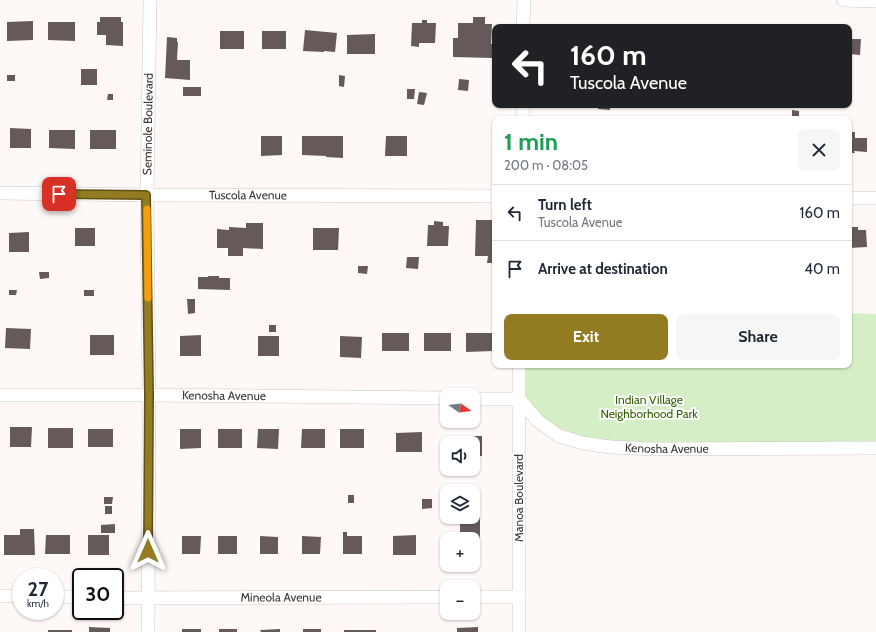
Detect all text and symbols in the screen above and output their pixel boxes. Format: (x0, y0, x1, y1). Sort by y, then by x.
text: 160 m (570, 38, 646, 72)
icon: left (504, 40, 556, 92)
text: Tuscola Avenue (570, 72, 687, 94)
street label: Seminole Boulevard (139, 73, 156, 175)
text: 1 min (504, 127, 558, 156)
button: close (798, 129, 840, 171)
text: 200 m · 08:05 (504, 157, 588, 173)
pin (42, 177, 76, 211)
icon: arrive (48, 183, 70, 205)
street label: Tuscola Avenue (209, 187, 287, 202)
text: Turn left (538, 196, 592, 214)
icon: left (504, 202, 526, 224)
text: 160 m (800, 204, 840, 222)
text: Tuscola Avenue (538, 214, 622, 230)
icon: arrive (504, 258, 526, 280)
text: Arrive at destination (538, 260, 668, 278)
text: 40 m (804, 260, 840, 278)
button: Exit (504, 314, 668, 360)
button: Share (676, 314, 840, 360)
street label: Kenosha Avenue (182, 387, 266, 403)
north arrow (440, 388, 480, 428)
map controls (440, 388, 480, 620)
park label: Indian Village Neighborhood Park (600, 392, 698, 421)
button: sound (440, 436, 480, 476)
street label: Kenosha Avenue (625, 440, 709, 456)
street label: Manoa Boulevard (511, 454, 526, 542)
button: layers (440, 484, 480, 524)
position arrow (127, 530, 169, 572)
button: + (440, 532, 480, 572)
speed limit sign: 30 (72, 568, 124, 620)
text: 27 (28, 577, 48, 601)
button: − (440, 580, 480, 620)
street label: Mineola Avenue (240, 589, 322, 605)
text: km/h (27, 597, 49, 610)

